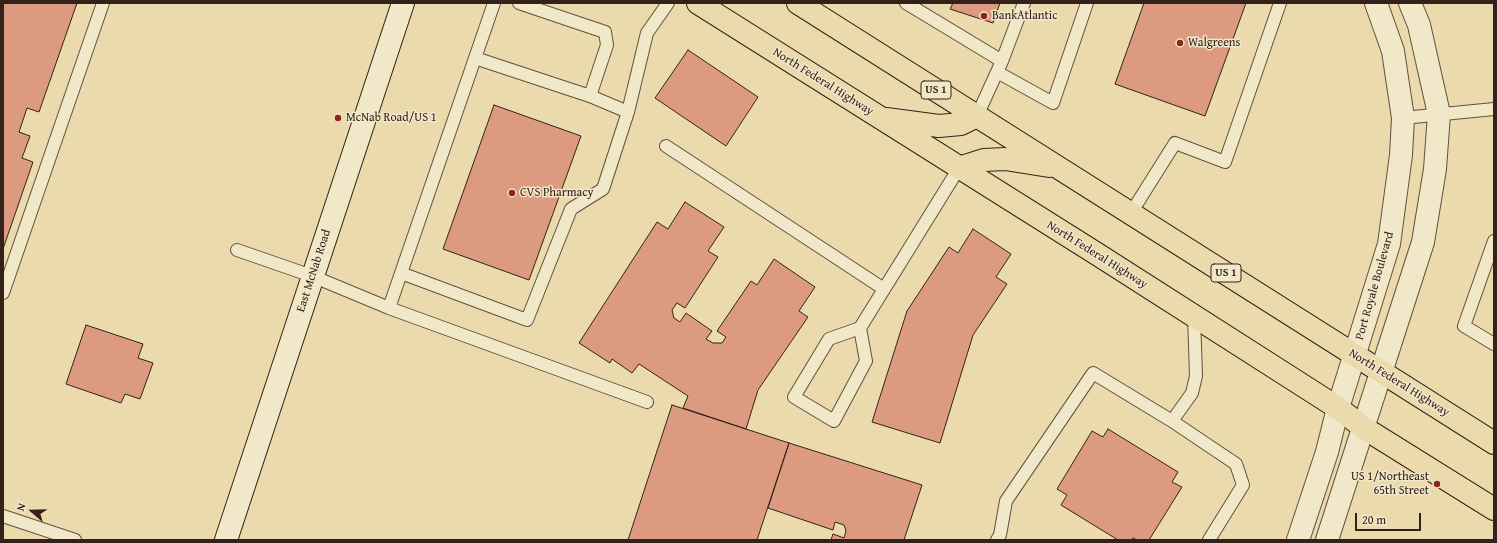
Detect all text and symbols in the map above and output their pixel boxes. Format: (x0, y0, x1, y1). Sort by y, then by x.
place label: BankAtlantic (992, 9, 1058, 23)
marker: BankAtlantic (979, 11, 989, 21)
place label: Walgreens (1188, 36, 1240, 50)
marker: Walgreens (1175, 38, 1185, 48)
street label: North Federal Highway (770, 45, 876, 119)
road number: US 1 (921, 81, 951, 99)
place label: McNab Road/US 1 (346, 111, 436, 125)
marker: McNab Road/US 1 (333, 113, 343, 123)
place label: CVS Pharmacy (520, 186, 593, 200)
marker: CVS Pharmacy (507, 188, 517, 198)
street label: North Federal Highway (1044, 218, 1150, 292)
street label: East McNab Road (294, 228, 334, 314)
street label: Port Royale Boulevard (1353, 230, 1397, 342)
road number: US 1 (1211, 264, 1241, 282)
street label: North Federal Highway (1346, 346, 1452, 420)
place label: US 1/Northeast 65th Street (1351, 470, 1429, 498)
marker: US 1/Northeast 65th Street (1432, 479, 1442, 489)
north arrow (12, 491, 52, 531)
text: N (12, 501, 29, 513)
scale bar (1357, 505, 1423, 531)
text: 20 m (1362, 511, 1386, 528)

